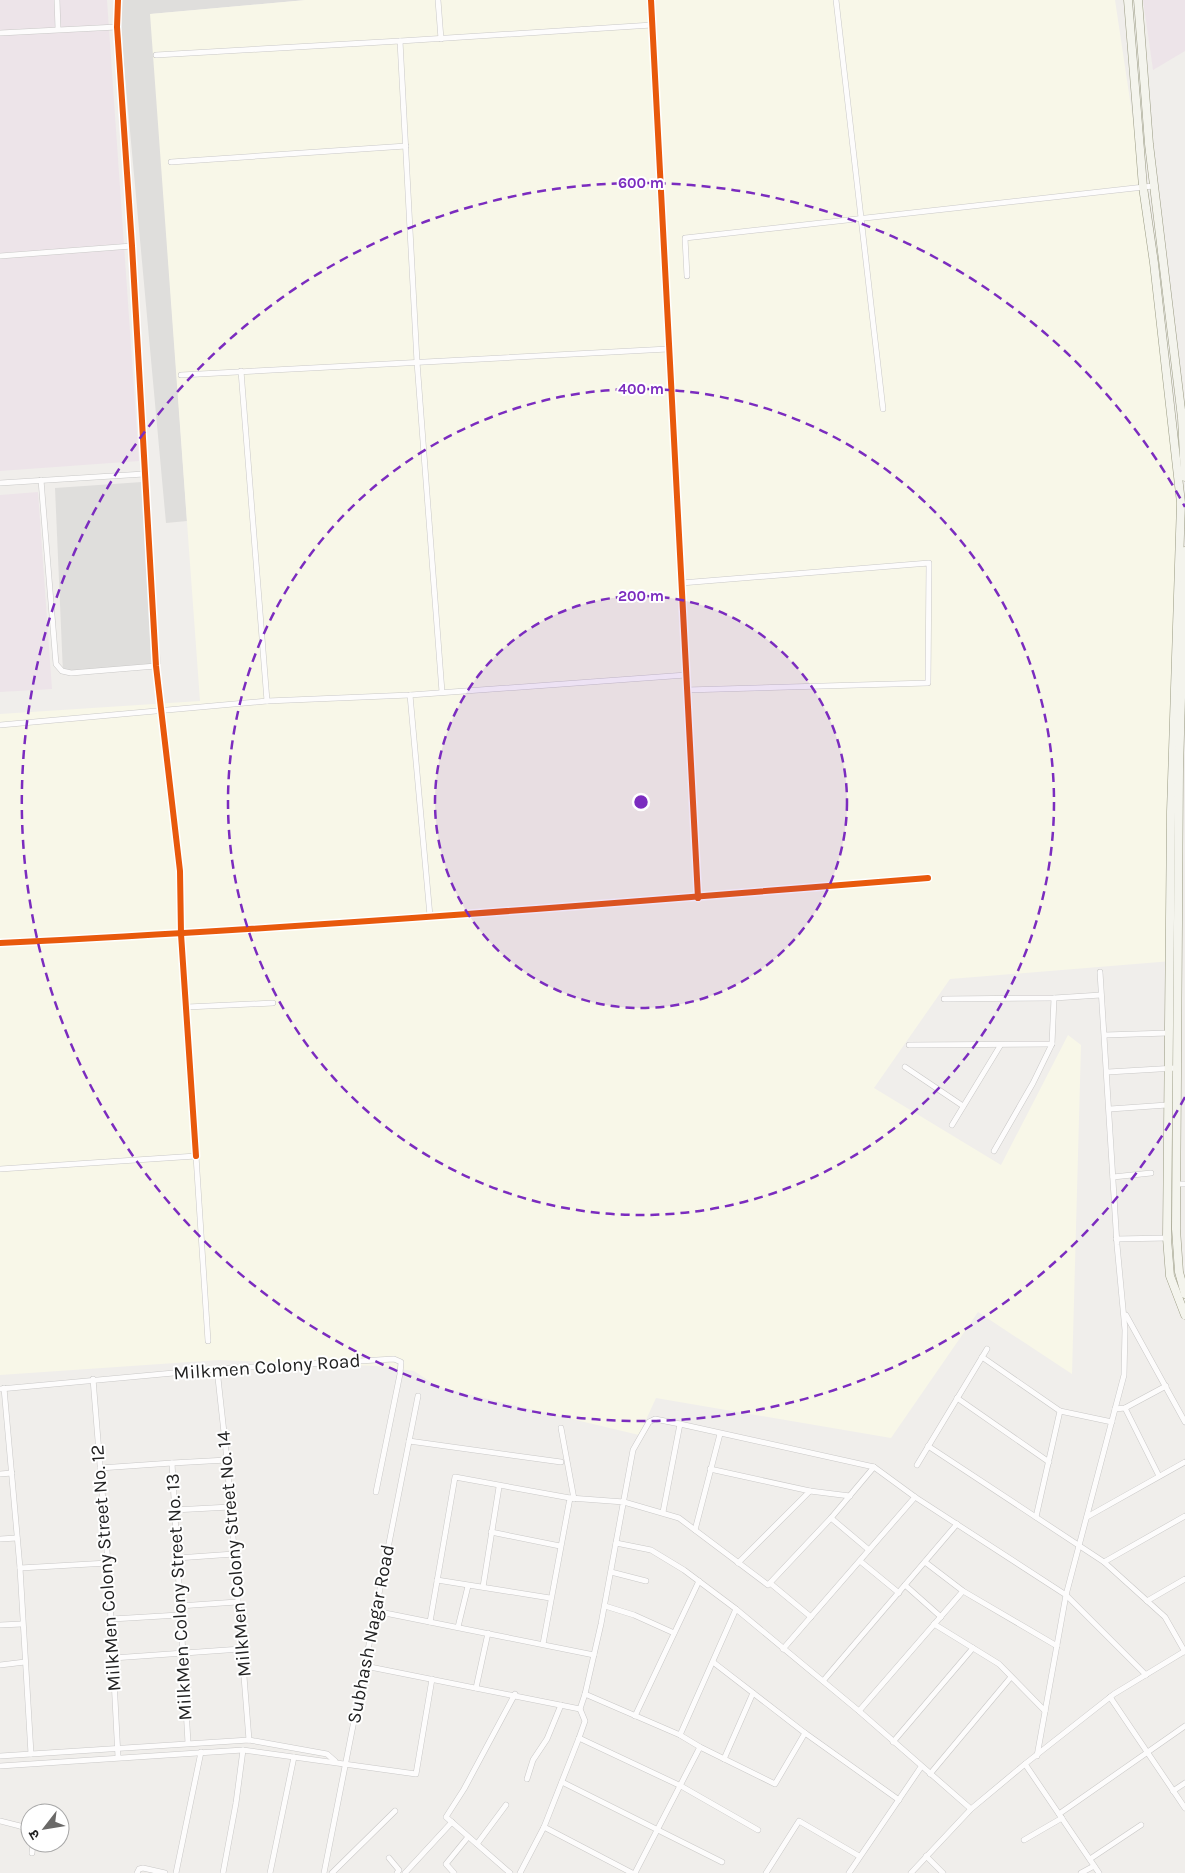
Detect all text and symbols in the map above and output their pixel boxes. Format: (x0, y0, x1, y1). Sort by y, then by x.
text: 600 m (618, 174, 664, 192)
text: 400 m (618, 380, 664, 398)
text: 200 m (618, 587, 664, 605)
centre of rings (632, 793, 650, 811)
street label: Milkmen Colony Road (173, 1349, 361, 1385)
street label: MilkMen Colony Street No. 14 (212, 1430, 256, 1678)
street label: MilkMen Colony Street No. 12 (86, 1444, 126, 1692)
street label: MilkMen Colony Street No. 13 (162, 1473, 196, 1721)
street label: Subhash Nagar Road (343, 1543, 399, 1725)
north arrow (20, 1803, 70, 1853)
text: उ (24, 1826, 44, 1842)

